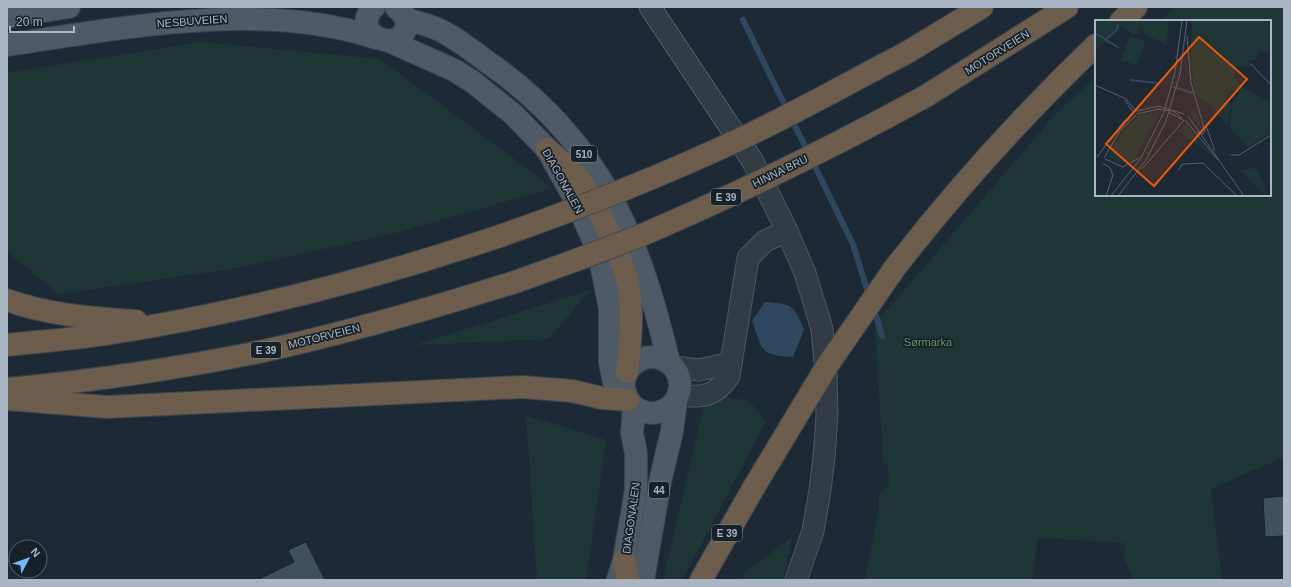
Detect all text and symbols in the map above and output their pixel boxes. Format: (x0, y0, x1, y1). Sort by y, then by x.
scale bar (10, 8, 74, 34)
street label: NESBUVEIEN (156, 13, 228, 29)
text: 20 m (16, 15, 43, 29)
inset map (1095, 20, 1271, 196)
street label: MOTORVEIEN (963, 27, 1031, 77)
road number: 510 (571, 146, 597, 162)
street label: DIAGONALEN (540, 147, 586, 215)
street label: HINNA BRU (750, 152, 810, 190)
road number: E 39 (711, 189, 741, 205)
street label: MOTORVEIEN (287, 321, 361, 351)
park label: Sørmarka (904, 336, 953, 348)
road number: E 39 (251, 342, 281, 358)
street label: DIAGONALEN (620, 481, 642, 555)
road number: 44 (649, 482, 669, 498)
road number: E 39 (712, 525, 742, 541)
north arrow (8, 539, 48, 579)
text: N (28, 546, 43, 559)

